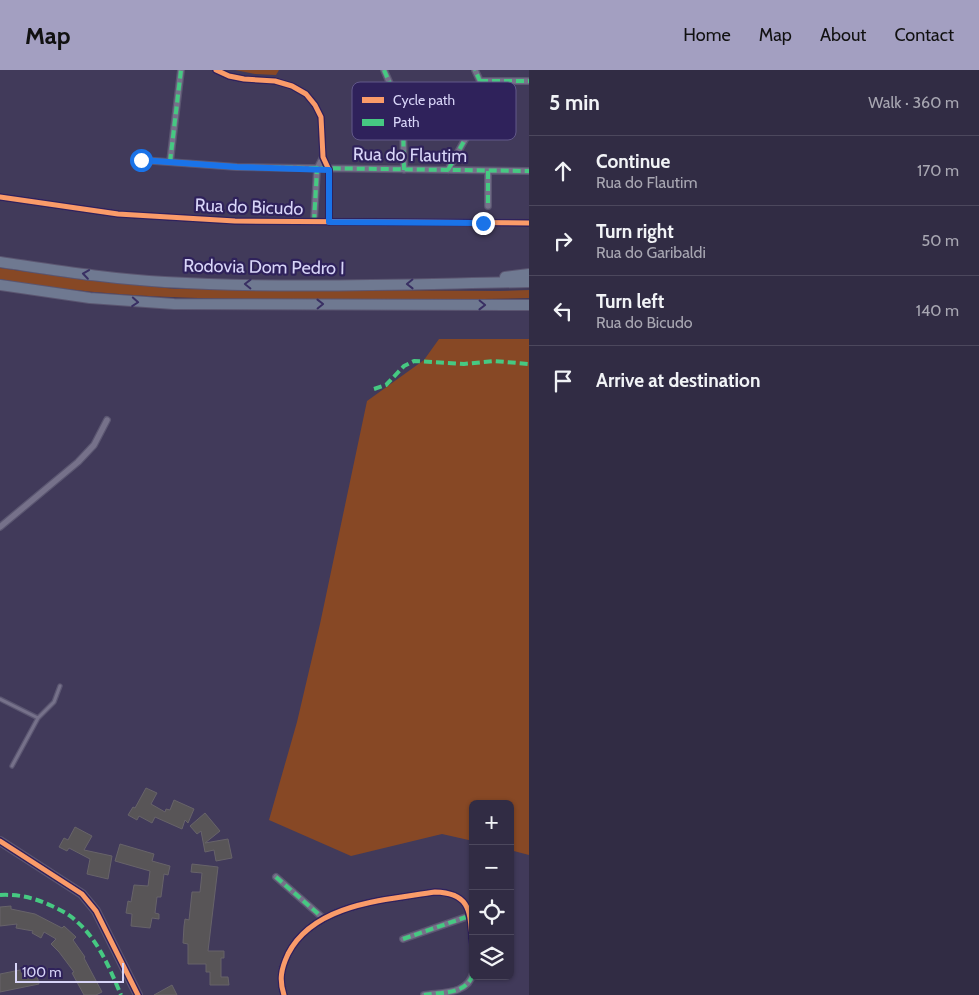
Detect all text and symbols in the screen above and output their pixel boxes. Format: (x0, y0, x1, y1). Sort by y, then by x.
text: Map (25, 21, 71, 50)
text: Home (683, 24, 731, 46)
text: Map (759, 24, 792, 46)
text: About (820, 24, 866, 46)
text: Contact (894, 24, 954, 46)
legend (352, 82, 516, 140)
text: 5 min (549, 90, 600, 115)
text: Cycle path (393, 91, 455, 109)
text: Walk · 360 m (868, 93, 959, 112)
text: Path (393, 113, 420, 131)
street label: Rua do Flautim (353, 143, 467, 167)
route start (130, 149, 153, 172)
text: Continue (596, 150, 670, 173)
icon: ahead (549, 157, 577, 185)
text: 170 m (917, 161, 959, 180)
text: Rua do Flautim (596, 173, 697, 192)
street label: Rua do Bicudo (194, 194, 304, 220)
route end (472, 212, 495, 235)
text: Turn right (596, 220, 674, 243)
icon: right (549, 227, 577, 255)
text: 50 m (922, 231, 959, 250)
text: Rua do Garibaldi (596, 243, 706, 262)
street label: Rodovia Dom Pedro I (183, 255, 345, 279)
one-way arrow (81, 269, 89, 280)
one-way arrow (244, 279, 252, 289)
one-way arrow (406, 279, 414, 289)
text: Turn left (596, 290, 664, 313)
one-way arrow (131, 296, 139, 307)
icon: left (549, 297, 577, 325)
one-way arrow (316, 299, 324, 309)
one-way arrow (478, 300, 486, 310)
text: 140 m (916, 301, 959, 320)
text: Rua do Bicudo (596, 313, 693, 332)
icon: arrive (549, 367, 577, 395)
text: Arrive at destination (596, 369, 760, 392)
map controls (469, 800, 514, 980)
button: + (469, 800, 514, 845)
button: − (469, 845, 514, 890)
button: locate (469, 890, 514, 935)
button: layers (469, 935, 514, 980)
scale bar (15, 960, 124, 983)
text: 100 m (22, 963, 62, 981)

